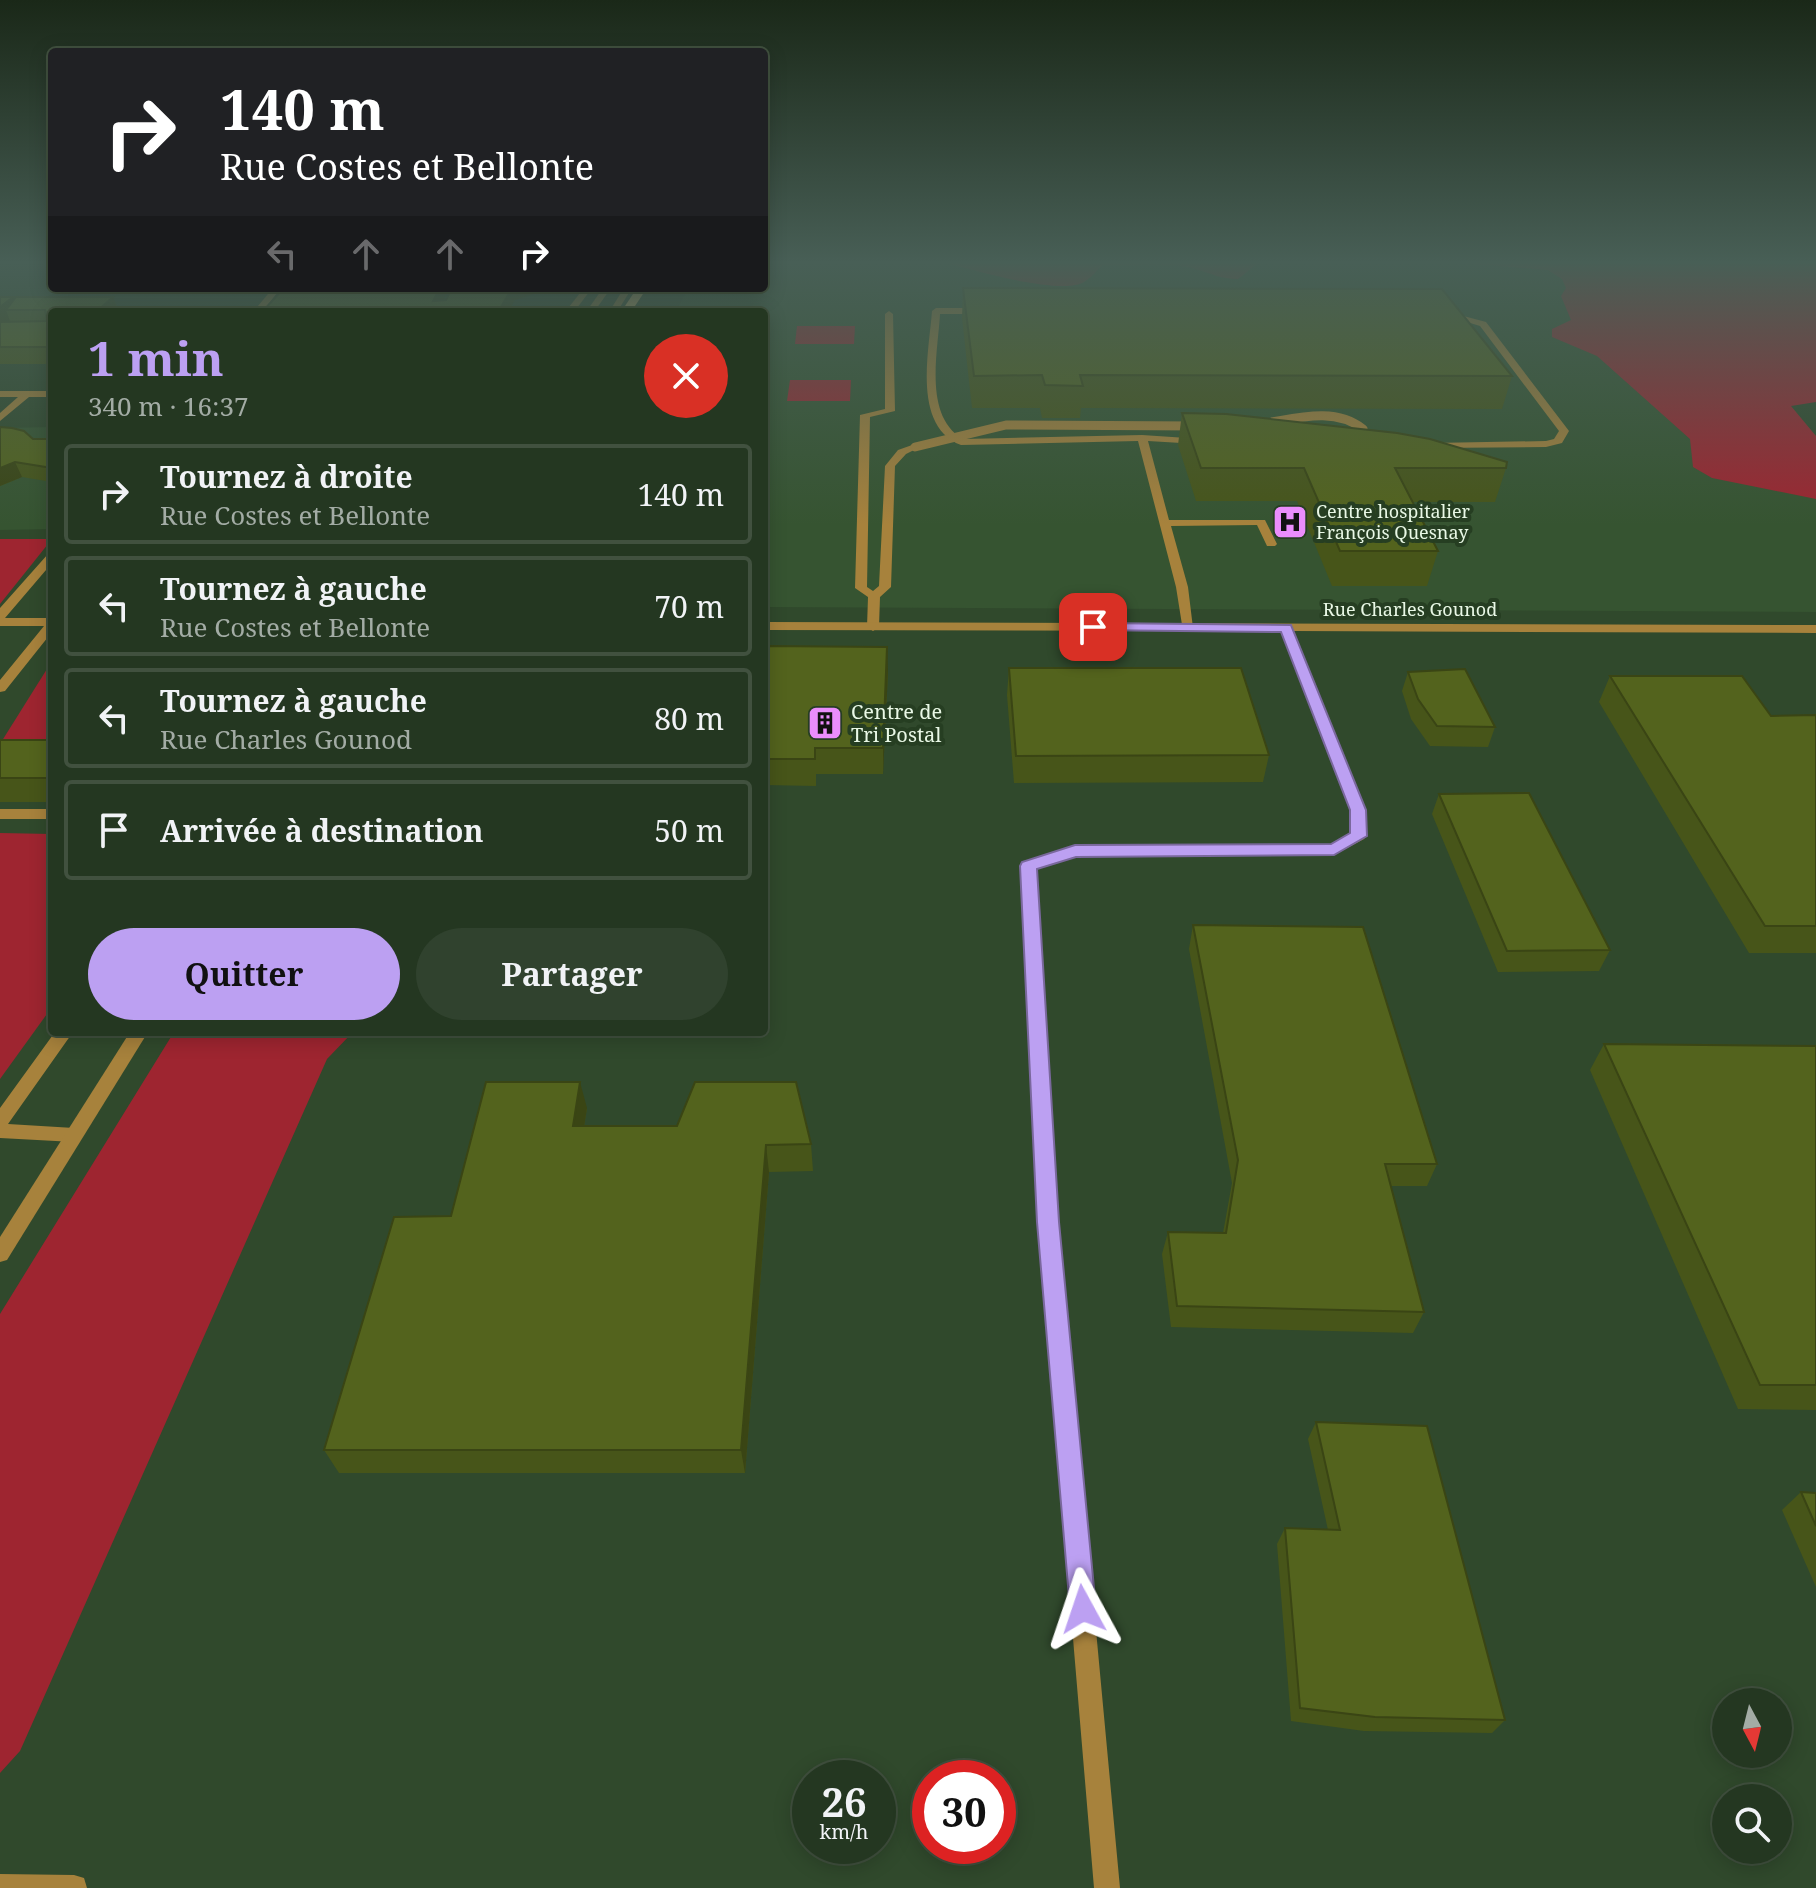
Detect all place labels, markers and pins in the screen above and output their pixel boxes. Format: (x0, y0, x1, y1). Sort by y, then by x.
place label: Centre hospitalier François Quesnay (1316, 499, 1471, 544)
hospital icon: Centre hospitalier François Quesnay (1271, 503, 1309, 541)
pin (1059, 593, 1127, 661)
place label: Centre de Tri Postal (851, 698, 942, 748)
building icon: Centre de Tri Postal (806, 704, 844, 742)

